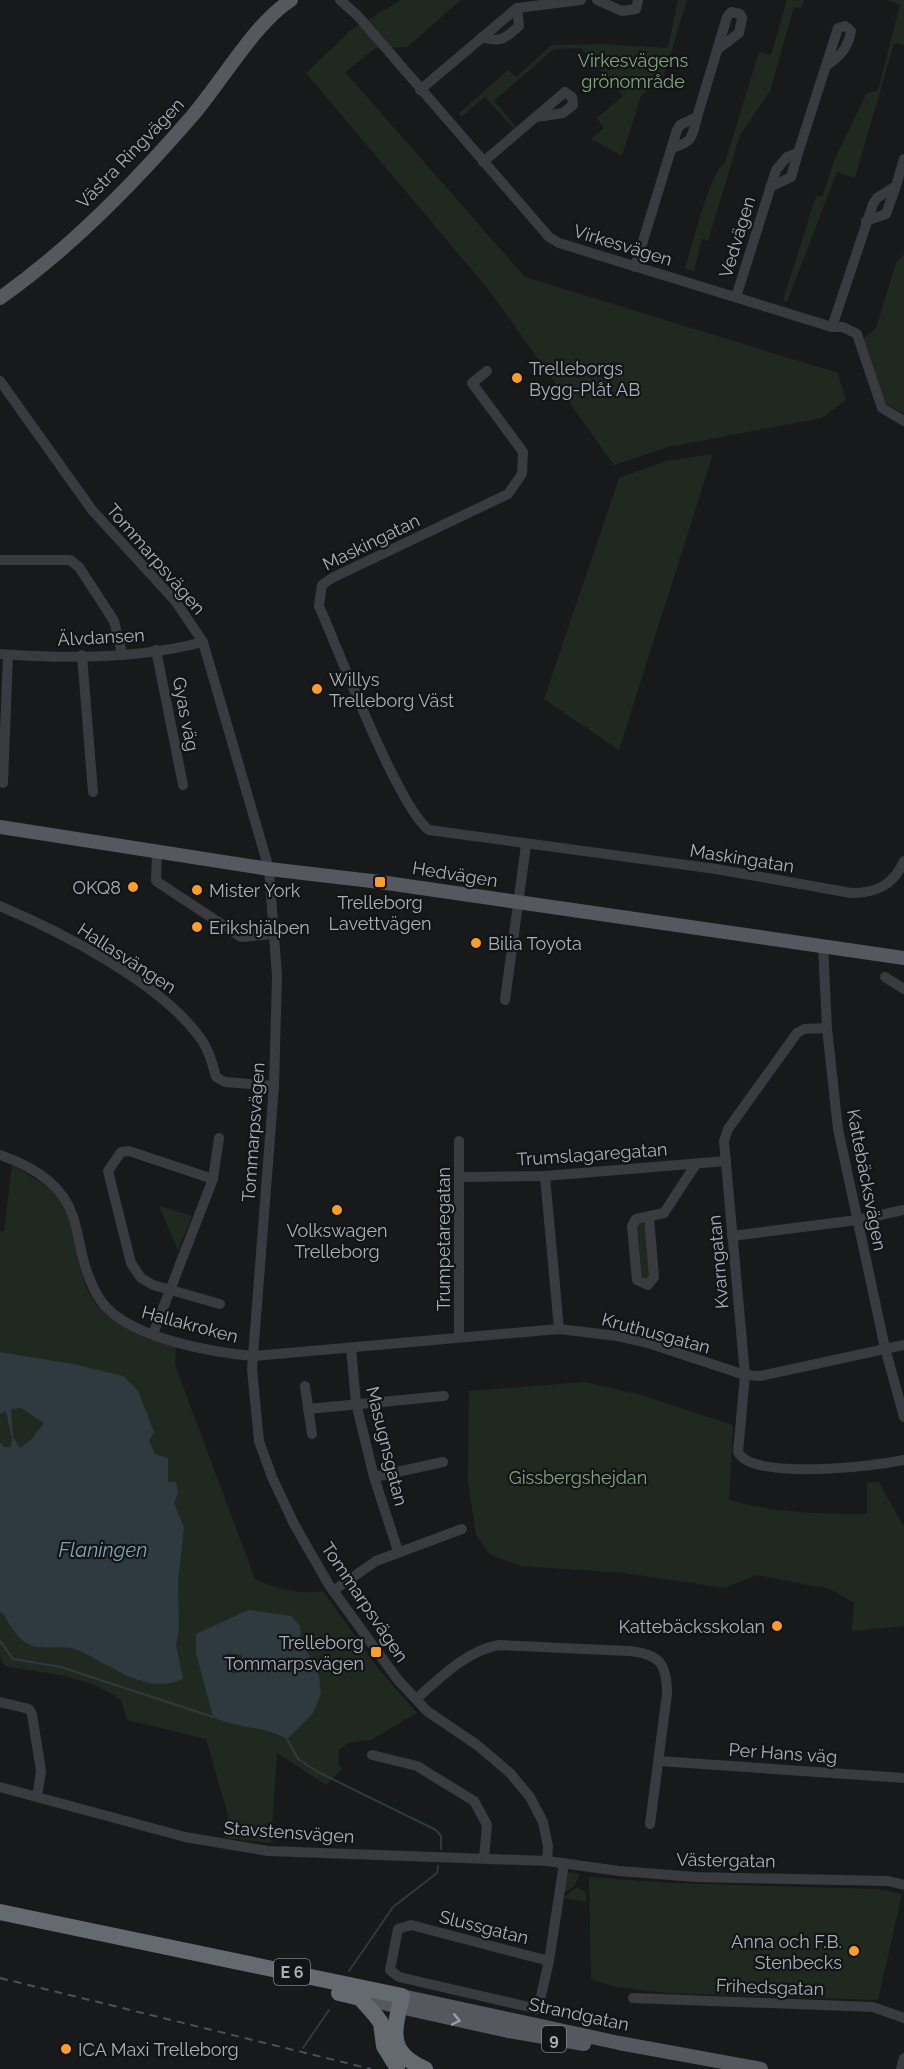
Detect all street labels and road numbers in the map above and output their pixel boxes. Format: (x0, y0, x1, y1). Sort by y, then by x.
street label: Västra Ringvägen (72, 94, 188, 212)
street label: Vedvägen (715, 194, 759, 280)
street label: Virkesvägen (571, 220, 675, 270)
street label: Tommarpsvägen (102, 499, 210, 619)
street label: Maskingatan (319, 509, 423, 575)
street label: Älvdansen (57, 624, 145, 650)
street label: Gyas väg (169, 675, 203, 753)
street label: Maskingatan (688, 839, 796, 877)
street label: Hedvägen (411, 857, 499, 891)
street label: Hallasvängen (74, 918, 180, 998)
street label: Tommarpsvägen (238, 1062, 268, 1202)
street label: Kattebäcksvägen (843, 1107, 891, 1253)
street label: Trumslagaregatan (516, 1138, 668, 1170)
street label: Trumpetaregatan (433, 1167, 454, 1311)
street label: Kvarngatan (703, 1214, 733, 1310)
street label: Hallakroken (139, 1301, 241, 1347)
street label: Kruthusgatan (599, 1308, 713, 1358)
street label: Masugnsgatan (362, 1384, 412, 1508)
street label: Tommarpsvägen (317, 1538, 413, 1666)
street label: Per Hans väg (728, 1739, 838, 1767)
street label: Stavstensvägen (223, 1817, 355, 1847)
street label: Västergatan (676, 1849, 776, 1871)
street label: Slussgatan (437, 1906, 531, 1948)
road number: E 6 (274, 1959, 310, 1985)
street label: Frihedsgatan (716, 1975, 824, 1999)
street label: Strandgatan (527, 1993, 631, 2035)
road number: 9 (542, 2026, 566, 2052)

